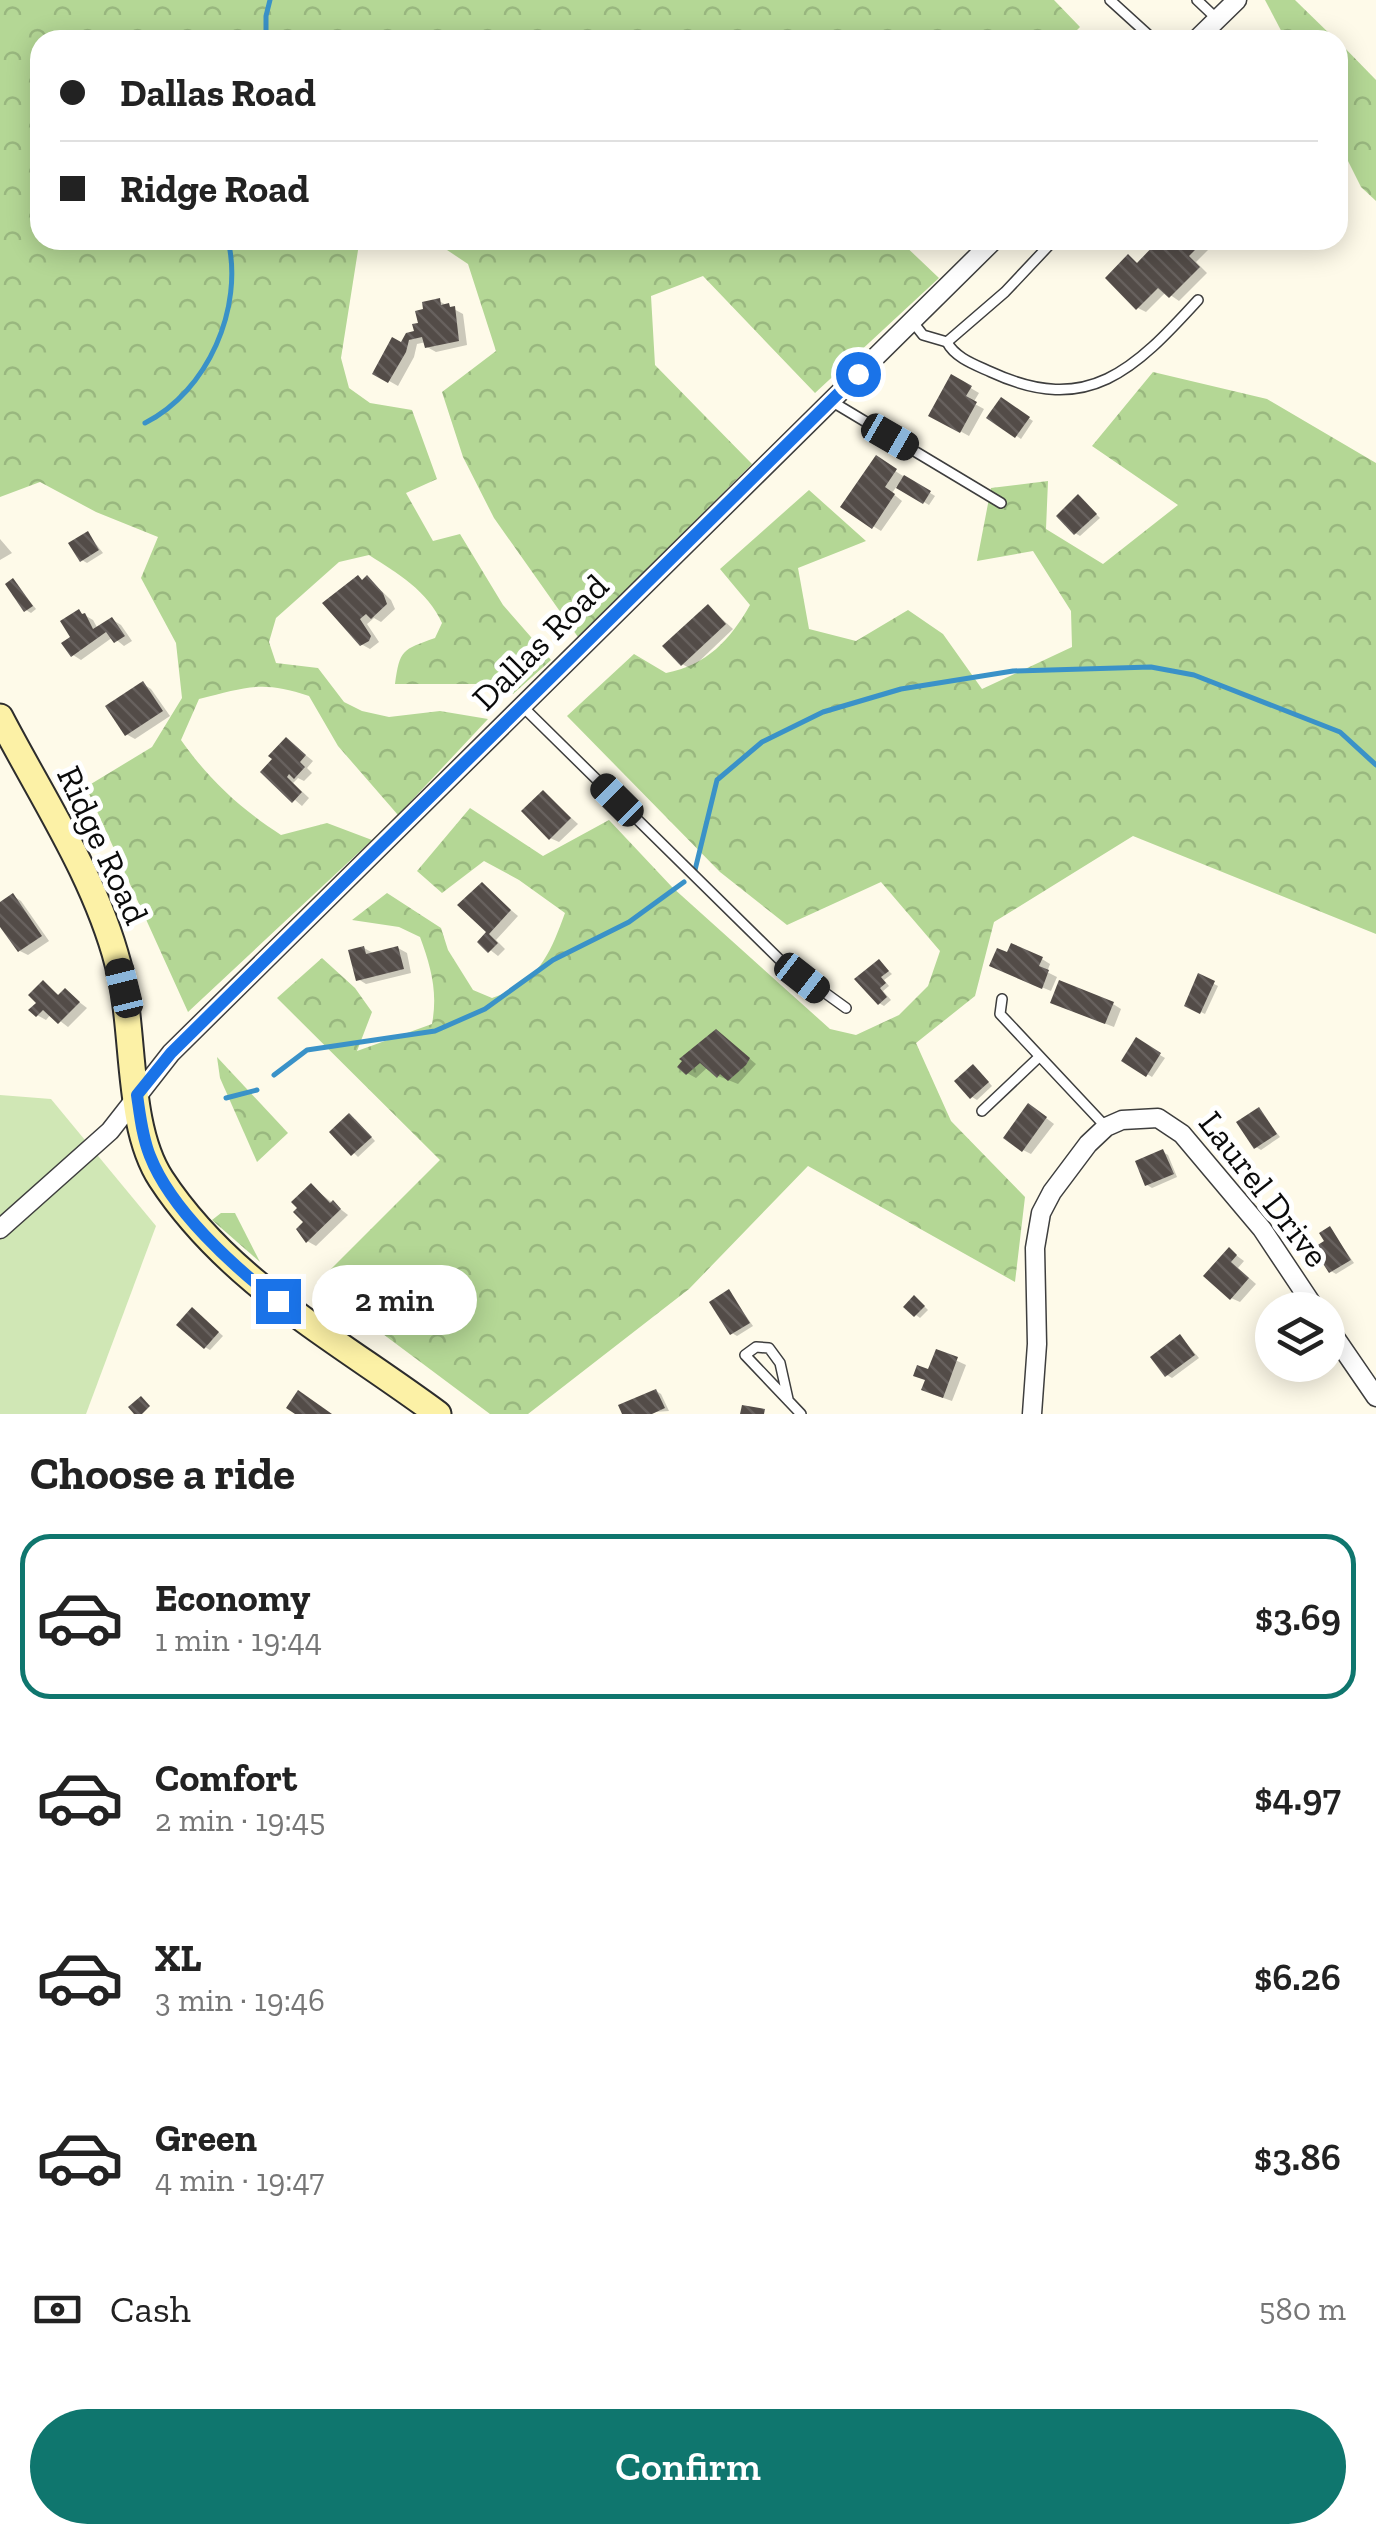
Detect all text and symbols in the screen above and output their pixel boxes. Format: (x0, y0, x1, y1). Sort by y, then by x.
text: Dallas Road (120, 70, 316, 116)
text: Ridge Road (120, 166, 309, 212)
route start (836, 352, 881, 397)
car (857, 409, 923, 465)
street label: Dallas Road (463, 565, 617, 719)
street label: Ridge Road (48, 759, 158, 931)
car (585, 768, 649, 832)
car (769, 948, 835, 1008)
car (102, 955, 146, 1021)
street label: Laurel Drive (1190, 1103, 1338, 1275)
callout: 2 min (313, 1266, 478, 1336)
route end (256, 1279, 301, 1324)
text: 2 min (355, 1281, 434, 1319)
map controls (1255, 1292, 1345, 1382)
button: layers (1255, 1292, 1345, 1382)
text: Choose a ride (30, 1447, 295, 1501)
icon: car (35, 1572, 125, 1662)
text: Economy (155, 1575, 310, 1621)
text: $3.69 (1255, 1594, 1341, 1640)
text: 1 min · 19:44 (155, 1621, 322, 1659)
icon: car (35, 1752, 125, 1842)
text: Comfort (155, 1755, 297, 1801)
text: $4.97 (1254, 1774, 1341, 1820)
text: 2 min · 19:45 (155, 1801, 325, 1839)
icon: car (35, 1932, 125, 2022)
text: XL (155, 1935, 202, 1981)
text: $6.26 (1254, 1954, 1341, 2000)
text: 3 min · 19:46 (155, 1981, 325, 2019)
icon: car (35, 2112, 125, 2202)
text: Green (155, 2115, 257, 2161)
text: $3.86 (1254, 2134, 1341, 2180)
text: 4 min · 19:47 (155, 2161, 324, 2199)
icon: cash (30, 2282, 85, 2337)
text: Cash (110, 2286, 191, 2332)
text: 580 m (1259, 2290, 1346, 2328)
button: Confirm (30, 2409, 1346, 2524)

